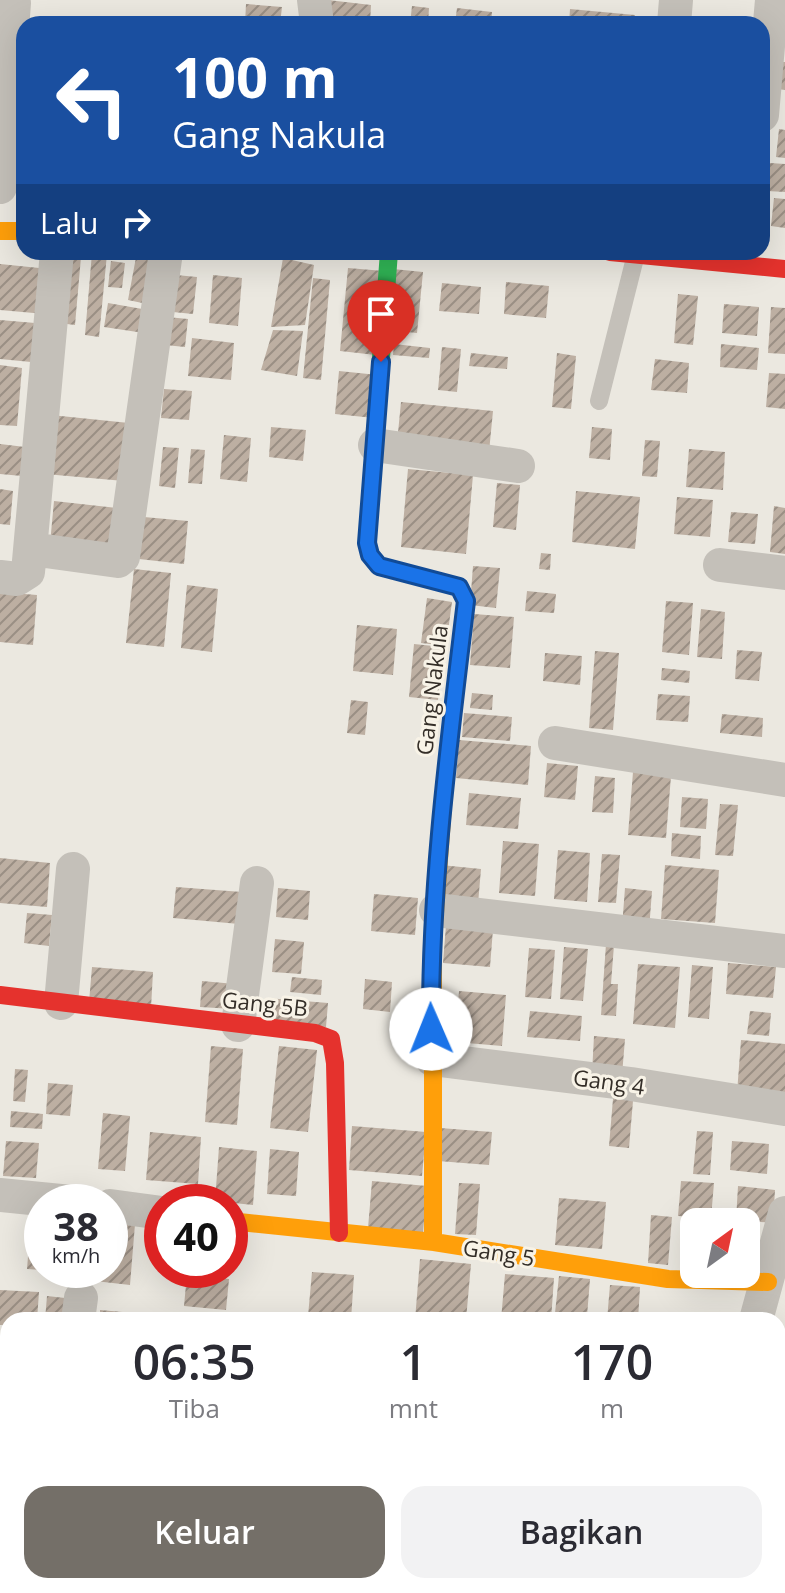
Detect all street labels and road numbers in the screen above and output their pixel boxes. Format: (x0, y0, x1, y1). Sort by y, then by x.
street label: Gang Nakula (408, 623, 454, 757)
street label: Gang 5B (221, 984, 309, 1022)
street label: Gang 4 (571, 1061, 647, 1101)
street label: Gang 5 (461, 1232, 537, 1272)

